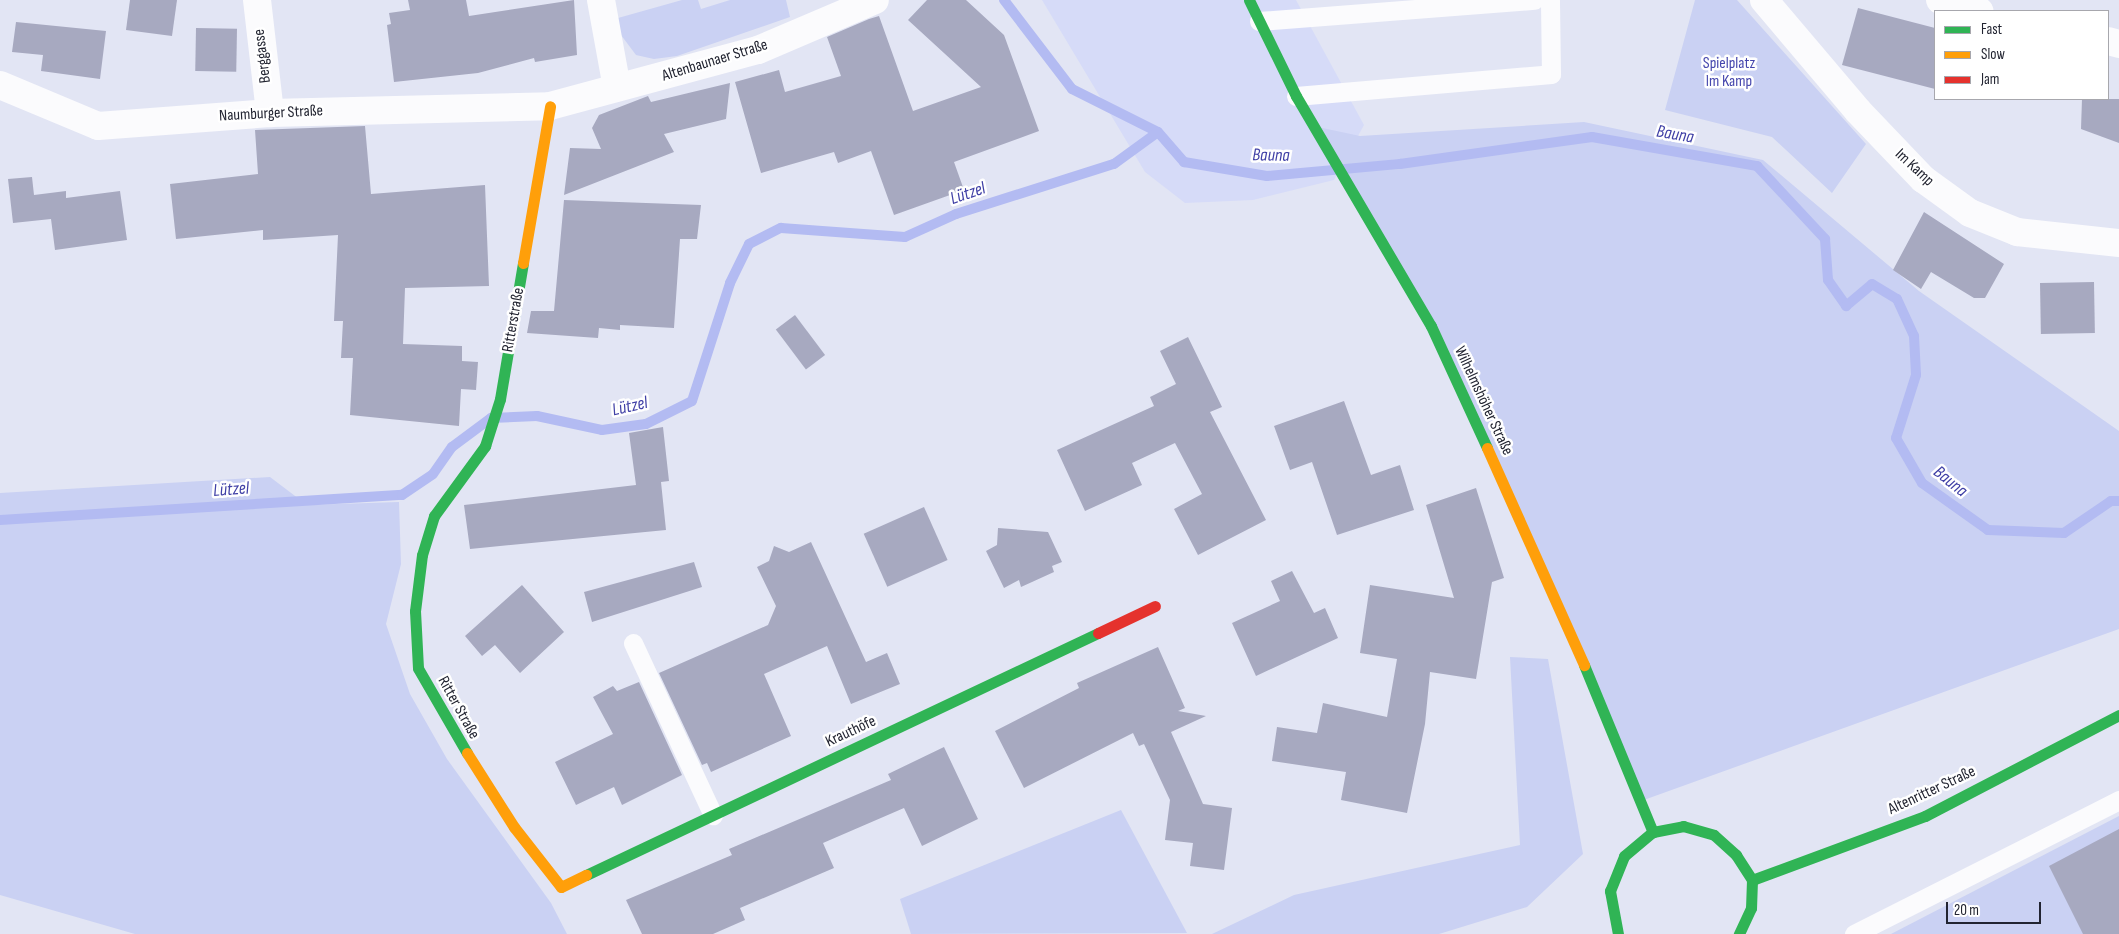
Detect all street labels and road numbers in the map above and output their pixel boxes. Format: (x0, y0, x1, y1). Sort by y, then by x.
street label: Berggasse (250, 28, 276, 84)
street label: Altenbaunaer Straße (660, 36, 770, 86)
street label: Naumburger Straße (219, 102, 323, 126)
street label: Im Kamp (1891, 145, 1937, 191)
street label: Ritterstraße (499, 286, 529, 354)
street label: Wilhelmshöher Straße (1449, 344, 1517, 458)
street label: Ritter Straße (433, 673, 483, 743)
street label: Krauthöfe (823, 712, 879, 752)
street label: Altenritter Straße (1885, 762, 1979, 820)

